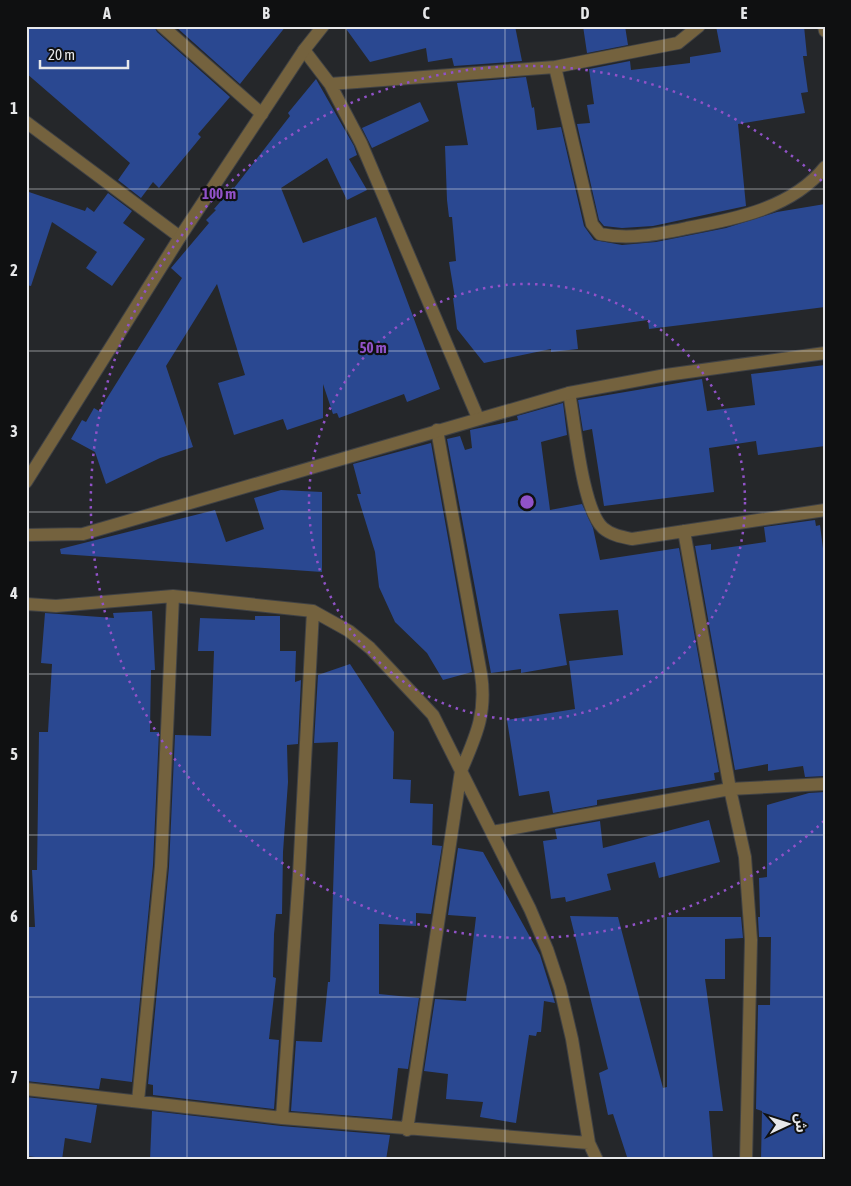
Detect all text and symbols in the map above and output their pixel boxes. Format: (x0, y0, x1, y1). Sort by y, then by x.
text: A (102, 4, 111, 22)
text: B (262, 4, 270, 22)
text: C (422, 4, 430, 22)
text: D (581, 4, 590, 22)
text: E (741, 4, 748, 22)
scale bar (40, 38, 128, 70)
text: 20 m (48, 46, 75, 63)
text: 1 (10, 99, 18, 117)
text: 100 m (202, 185, 236, 202)
text: 2 (10, 261, 18, 279)
text: 50 m (360, 339, 387, 356)
text: 3 (10, 422, 18, 440)
centre of rings (518, 493, 536, 511)
text: 4 (9, 584, 18, 602)
text: 5 (10, 745, 18, 763)
text: 6 (10, 907, 18, 925)
text: 7 (10, 1068, 18, 1086)
north arrow (764, 1098, 814, 1148)
text: ش (792, 1113, 810, 1133)

